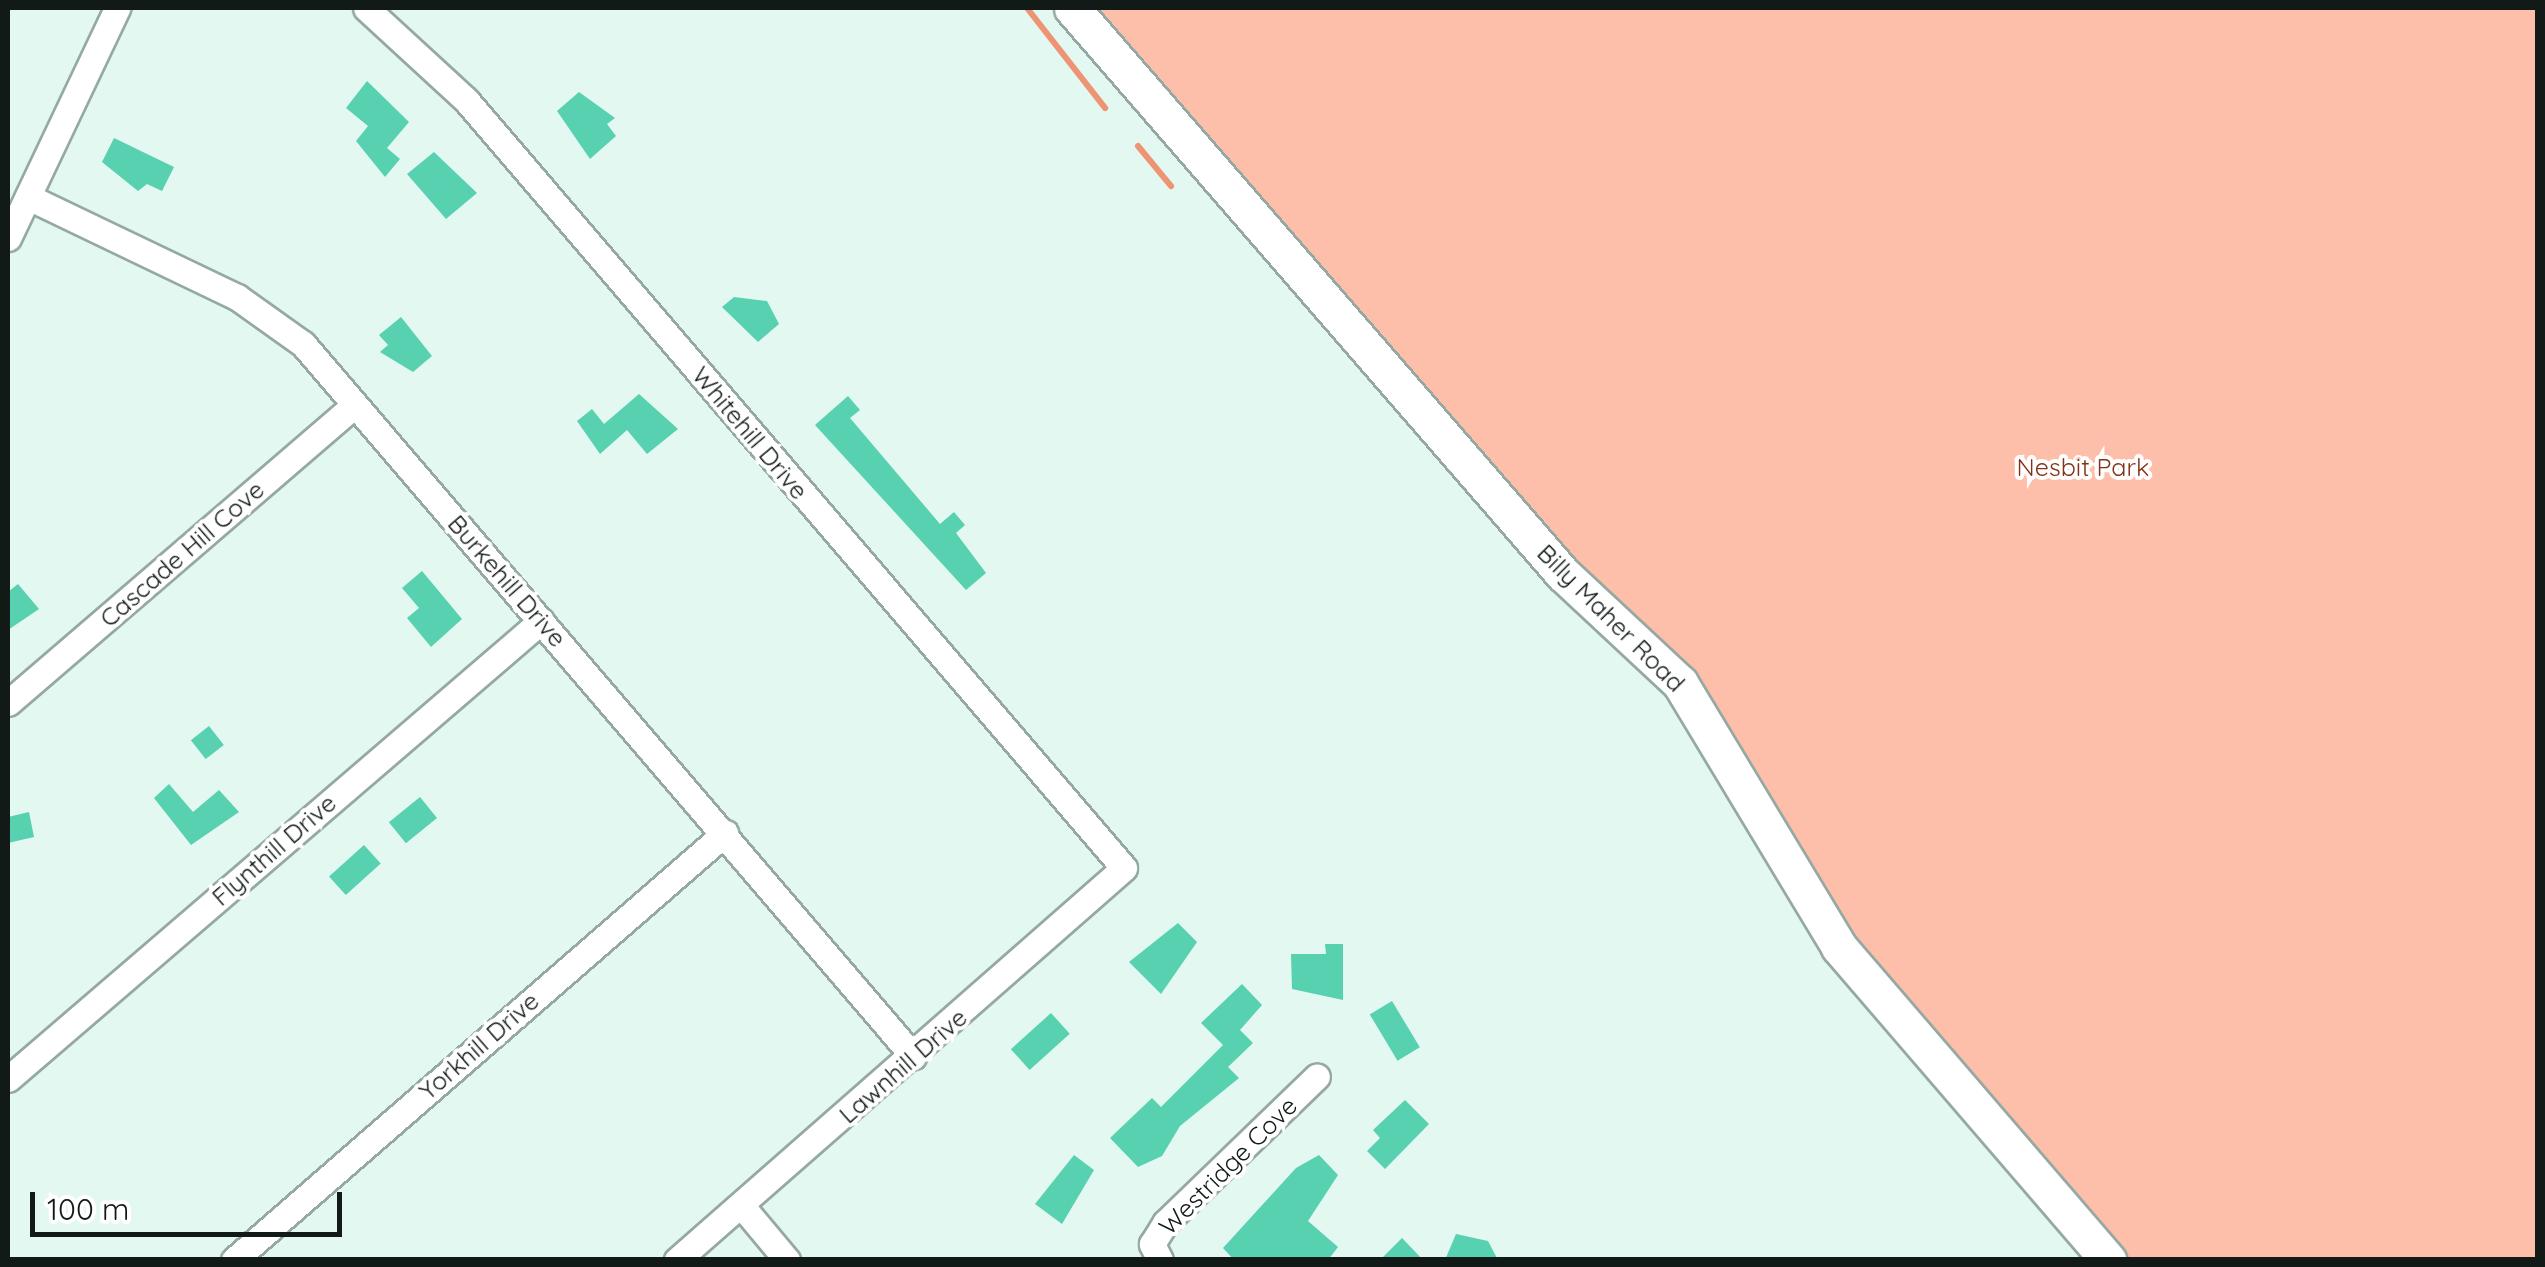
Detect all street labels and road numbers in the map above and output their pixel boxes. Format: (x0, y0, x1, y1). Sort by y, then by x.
street label: Whitehill Drive (686, 360, 814, 506)
street label: Cascade Hill Cove (94, 475, 270, 633)
street label: Burkehill Drive (442, 509, 572, 653)
street label: Billy Maher Road (1531, 538, 1691, 698)
street label: Flynthill Drive (206, 788, 342, 912)
street label: Yorkhill Drive (413, 986, 545, 1106)
street label: Lawnhill Drive (833, 1002, 973, 1130)
street label: Westridge Cove (1153, 1091, 1303, 1241)

